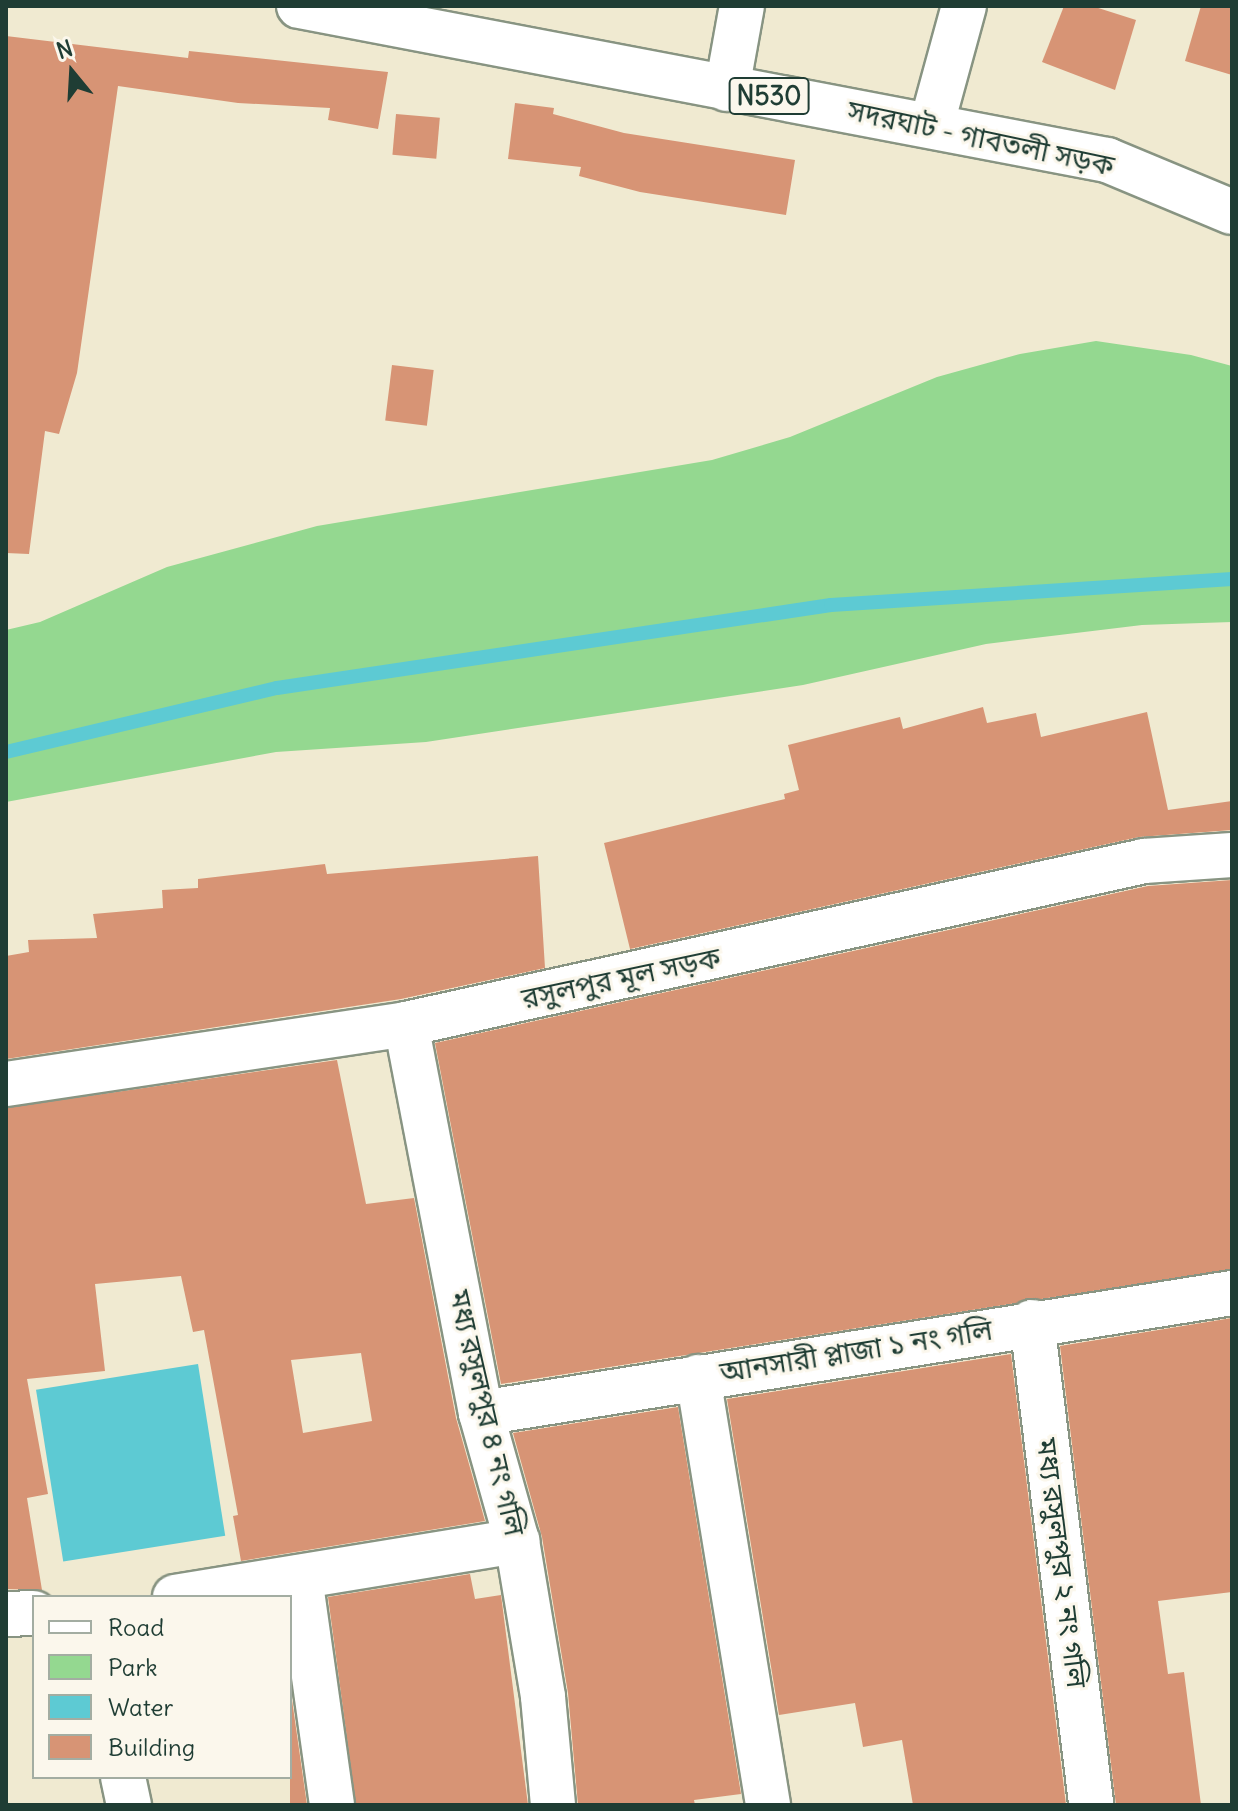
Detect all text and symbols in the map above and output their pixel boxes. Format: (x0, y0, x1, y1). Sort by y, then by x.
north arrow (32, 32, 112, 112)
text: N (53, 34, 76, 65)
road number: N530 (727, 74, 811, 118)
street label: সদরঘাট - গাবতলী সড়ক (845, 93, 1117, 183)
street label: রসুলপুর মূল সড়ক (519, 941, 723, 1015)
street label: মধ্য রসুলপুর ৪ নং গলি (442, 1287, 532, 1539)
street label: আনসারী প্লাজা ১ নং গলি (717, 1313, 995, 1389)
street label: মধ্য রসুলপুর ২ নং গলি (1030, 1436, 1094, 1690)
legend (32, 1595, 292, 1779)
text: Road (108, 1612, 164, 1642)
text: Park (108, 1652, 158, 1682)
text: Water (108, 1692, 173, 1722)
text: Building (108, 1732, 195, 1762)

